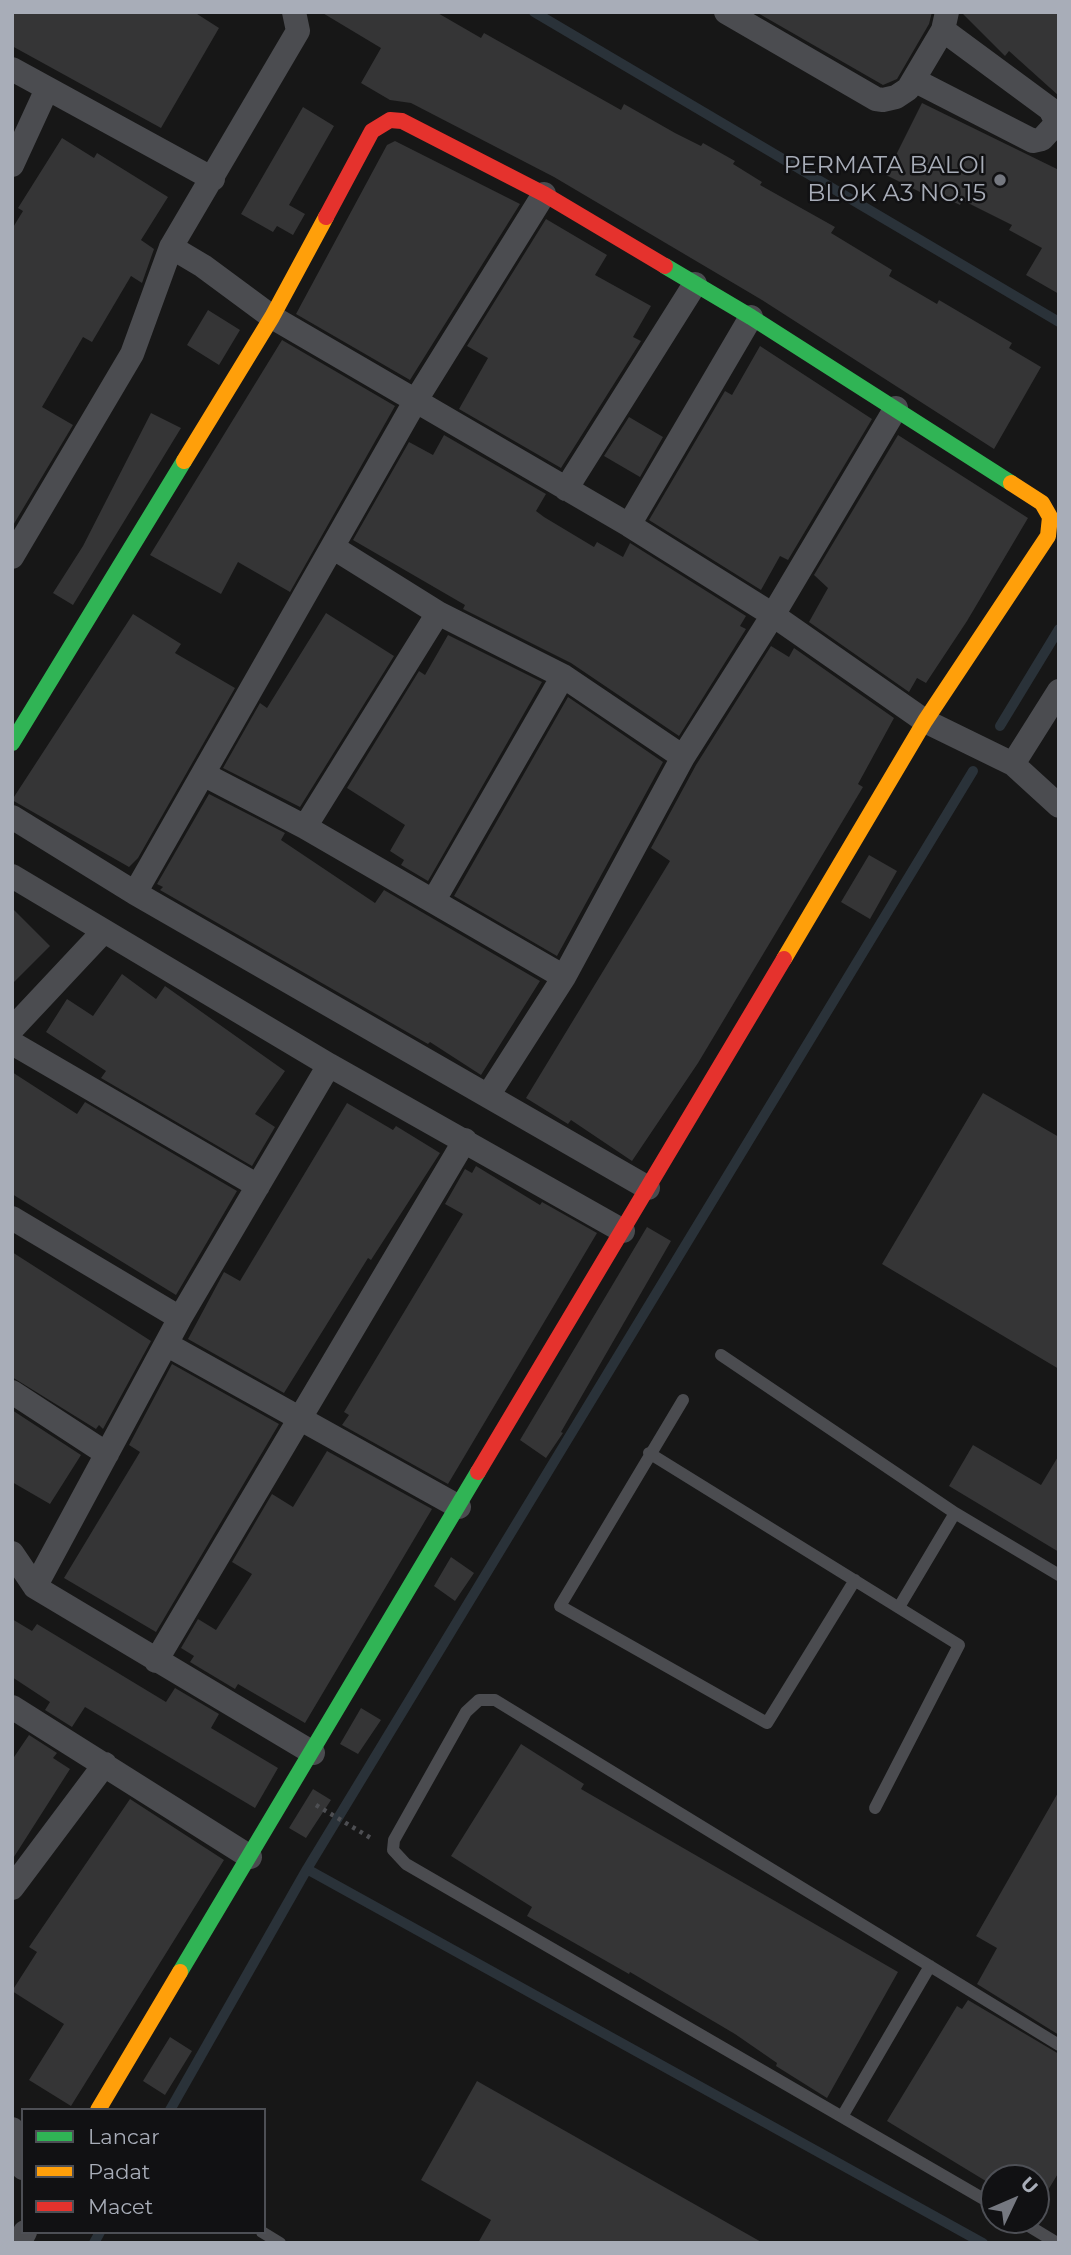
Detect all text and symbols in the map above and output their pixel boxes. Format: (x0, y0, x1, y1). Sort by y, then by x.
place label: PERMATA BALOI BLOK A3 NO.15 (783, 152, 986, 208)
marker: PERMATA BALOI BLOK A3 NO.15 (992, 172, 1008, 188)
legend (21, 2108, 266, 2234)
text: Lancar (88, 2124, 160, 2149)
text: Padat (88, 2159, 150, 2184)
north arrow (980, 2164, 1050, 2234)
text: U (1016, 2172, 1042, 2199)
text: Macet (88, 2194, 153, 2219)

